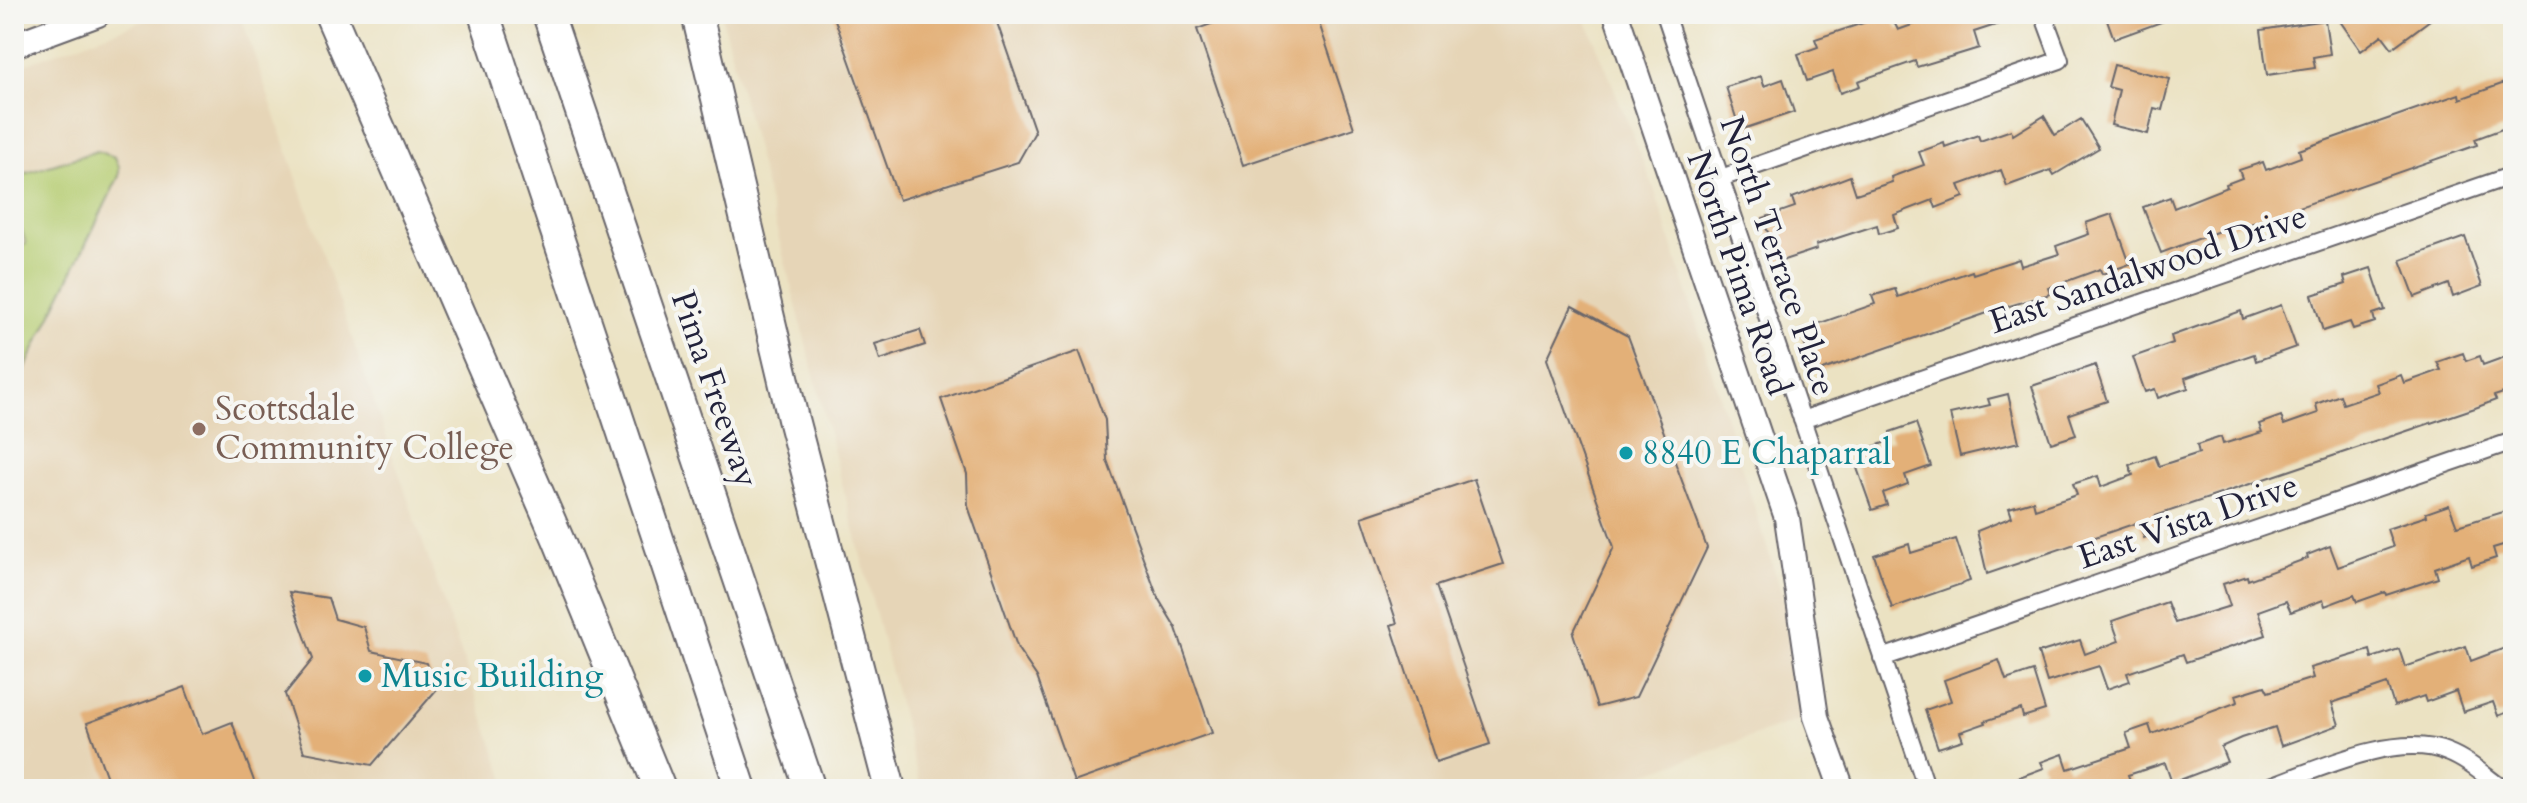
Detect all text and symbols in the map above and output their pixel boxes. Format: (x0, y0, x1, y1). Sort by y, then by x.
street label: North Terrace Place (1709, 110, 1847, 402)
street label: North Pima Road (1676, 145, 1802, 401)
street label: East Sandalwood Drive (1983, 193, 2313, 345)
street label: Pima Freeway (660, 285, 770, 493)
place label: Scottsdale Community College (215, 386, 514, 471)
marker: Scottsdale Community College (190, 420, 208, 438)
place label: 8840 E Chaparral (1642, 430, 1892, 476)
marker: 8840 E Chaparral (1617, 444, 1635, 462)
street label: East Vista Drive (2072, 462, 2304, 580)
place label: Music Building (381, 653, 603, 699)
marker: Music Building (356, 667, 374, 685)

